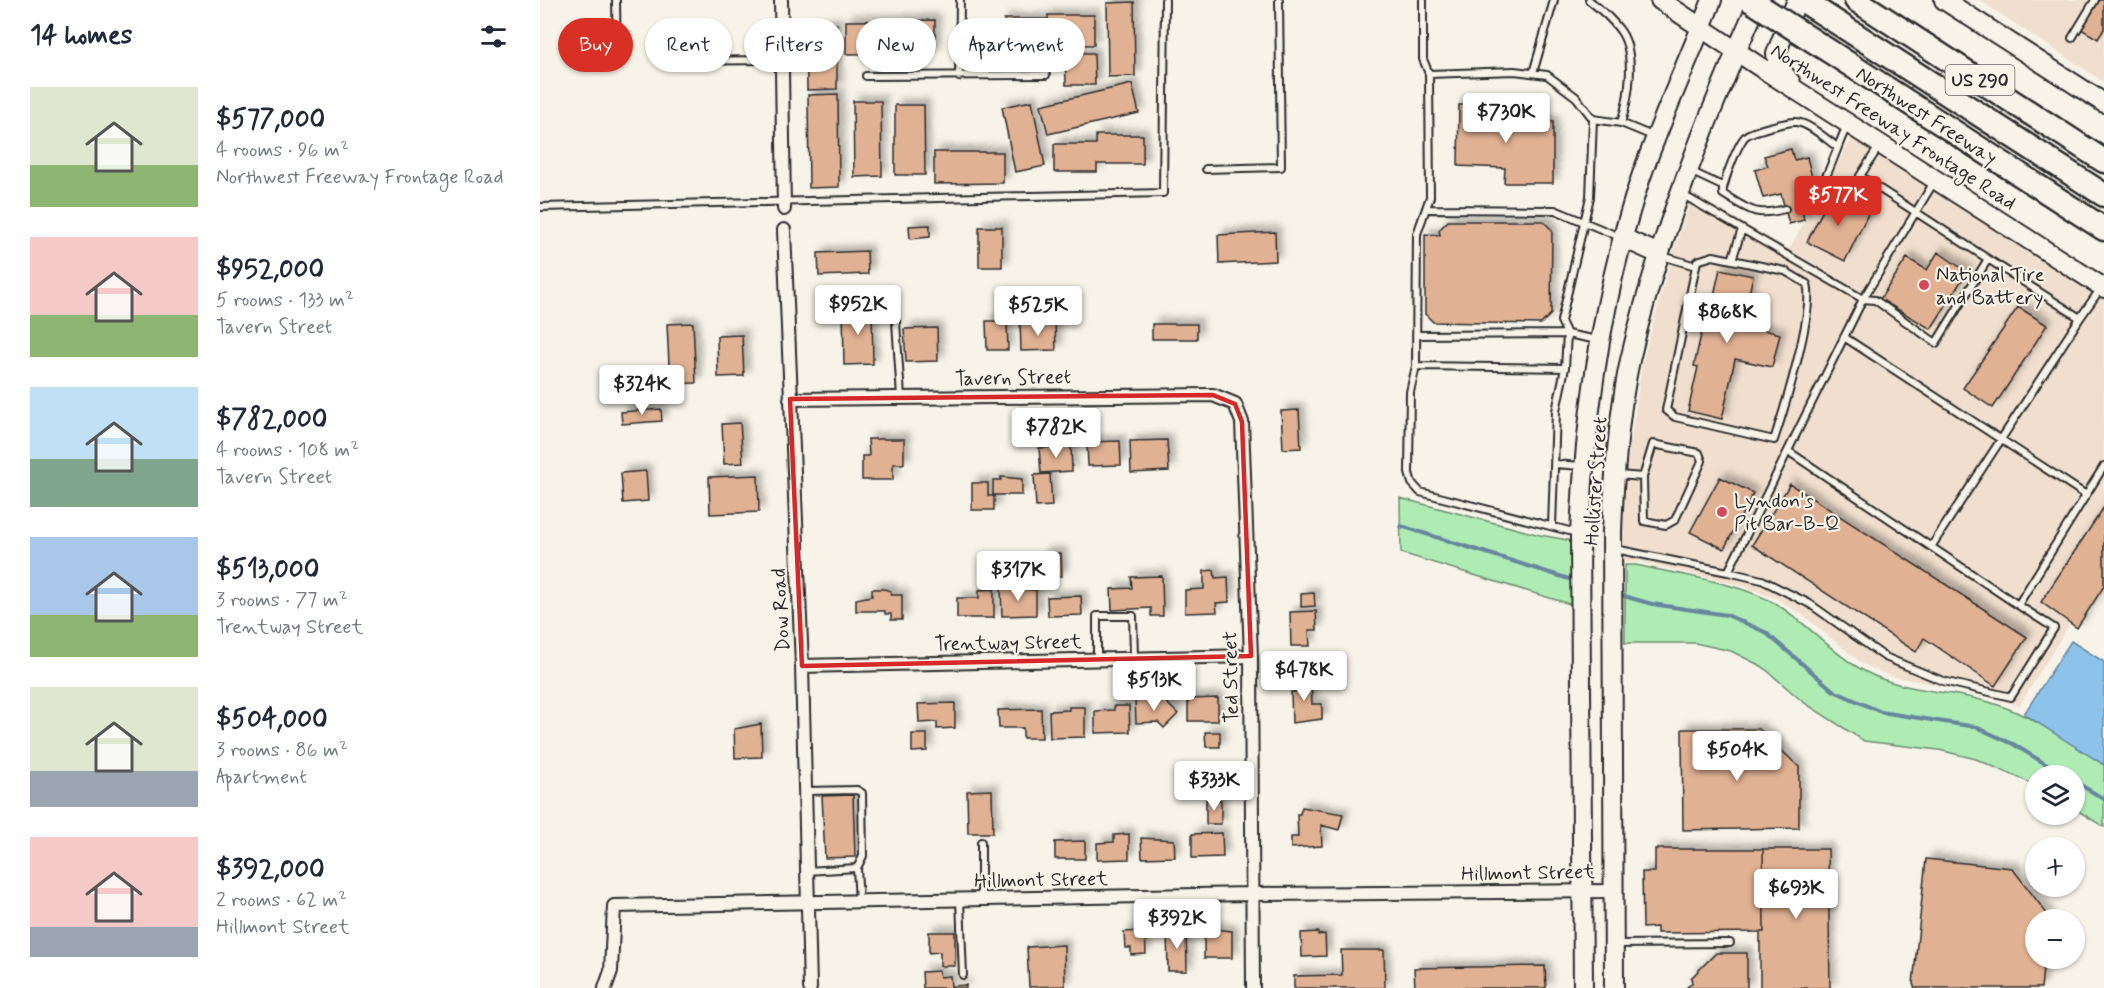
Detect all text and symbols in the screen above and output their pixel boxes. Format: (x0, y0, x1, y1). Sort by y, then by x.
chip: Buy (558, 18, 633, 72)
chip: Rent (645, 18, 732, 72)
chip: Filters (744, 18, 844, 72)
chip: New (856, 18, 936, 72)
chip: Apartment (948, 18, 1085, 72)
text: 14 homes (30, 19, 132, 53)
icon: filters (477, 20, 510, 53)
street label: Northwest Freeway Frontage Road (1765, 38, 2021, 218)
street label: Northwest Freeway (1850, 61, 2002, 172)
road number: US 290 (1946, 65, 2014, 95)
pin: $730K (1464, 93, 1548, 144)
text: $730K (1477, 99, 1535, 126)
text: $577,000 (216, 103, 325, 137)
icon: home (78, 111, 150, 183)
text: 4 rooms · 96 m² (216, 137, 349, 164)
text: Northwest Freeway Frontage Road (216, 164, 504, 191)
pin: $577K (1796, 176, 1880, 227)
text: $577K (1808, 182, 1868, 209)
text: $952,000 (216, 253, 324, 287)
icon: home (78, 261, 150, 333)
place label: National Tire and Battery (1936, 262, 2045, 312)
marker: National Tire and Battery (1917, 278, 1931, 292)
pin: $952K (816, 285, 900, 336)
pin: $525K (996, 286, 1080, 337)
text: 5 rooms · 133 m² (216, 287, 354, 314)
text: $952K (829, 291, 887, 318)
text: $525K (1008, 292, 1068, 319)
pin: $868K (1685, 293, 1769, 344)
text: $868K (1697, 299, 1757, 326)
text: Tavern Street (216, 314, 332, 341)
street label: Tavern Street (955, 364, 1071, 393)
pin: $324K (600, 365, 684, 416)
text: $324K (613, 371, 671, 398)
text: $782,000 (216, 403, 328, 437)
pin: $782K (1014, 408, 1098, 459)
icon: home (78, 411, 150, 483)
text: $782K (1026, 414, 1086, 441)
street label: Hollister Street (1579, 416, 1614, 547)
text: 4 rooms · 108 m² (216, 437, 359, 464)
text: Tavern Street (216, 464, 332, 491)
place label: Lyndon's Pit Bar-B-Q (1734, 488, 1839, 538)
marker: Lyndon's Pit Bar-B-Q (1715, 505, 1729, 519)
pin: $317K (976, 551, 1060, 602)
text: $513,000 (216, 553, 319, 587)
text: $317K (991, 557, 1045, 584)
icon: home (78, 561, 150, 633)
street label: Dow Road (766, 567, 797, 652)
text: 3 rooms · 77 m² (216, 587, 348, 614)
text: Trentway Street (216, 614, 363, 641)
street label: Trentway Street (934, 629, 1082, 658)
street label: Ted Street (1217, 631, 1246, 723)
pin: $478K (1262, 651, 1346, 702)
text: $478K (1275, 657, 1333, 684)
pin: $513K (1112, 661, 1196, 712)
text: $513K (1127, 667, 1181, 694)
text: $504,000 (216, 703, 328, 737)
icon: home (78, 711, 150, 783)
pin: $504K (1695, 731, 1779, 782)
text: 3 rooms · 86 m² (216, 737, 348, 764)
text: $504K (1706, 737, 1768, 764)
pin: $333K (1172, 761, 1256, 812)
text: Apartment (216, 764, 307, 791)
map controls (2025, 765, 2085, 969)
button: layers (2025, 765, 2085, 825)
text: $333K (1188, 767, 1240, 794)
button: + (2025, 837, 2085, 897)
text: $392,000 (216, 853, 325, 887)
street label: Hillmont Street (1461, 859, 1595, 888)
icon: home (78, 861, 150, 933)
street label: Hillmont Street (974, 866, 1108, 895)
pin: $693K (1754, 869, 1838, 920)
text: $693K (1768, 875, 1824, 902)
text: 2 rooms · 62 m² (216, 887, 347, 914)
pin: $392K (1135, 899, 1219, 950)
text: $392K (1148, 905, 1206, 932)
button: − (2025, 909, 2085, 969)
text: Hillmont Street (216, 914, 350, 941)

